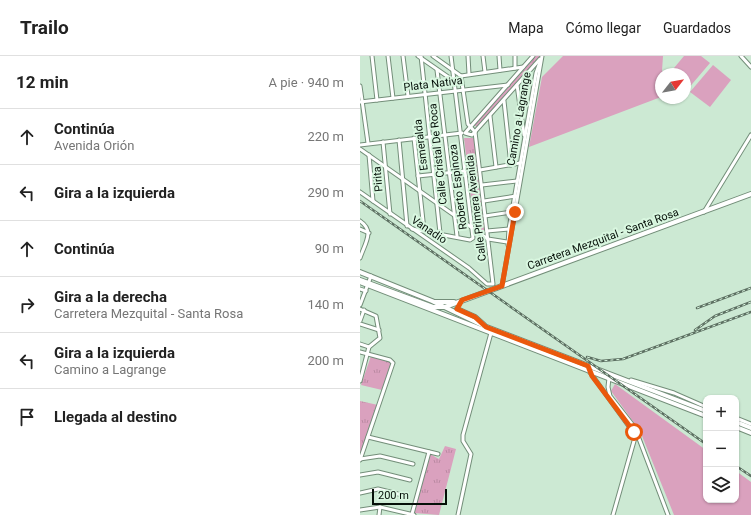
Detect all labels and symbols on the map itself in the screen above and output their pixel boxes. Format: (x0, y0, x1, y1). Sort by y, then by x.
north arrow (655, 68, 691, 104)
street label: Camino a Lagrange (504, 71, 534, 167)
street label: Plata Nativa (403, 74, 463, 94)
street label: Calle Cristal De Roca (426, 103, 450, 205)
street label: Esmeralda (411, 119, 431, 171)
street label: Roberto Espinoza (446, 144, 470, 230)
street label: Calle Primera Avenida (463, 154, 489, 262)
street label: Pirita (370, 166, 386, 192)
route end (506, 203, 524, 221)
street label: Carretera Mezquital - Santa Rosa (526, 206, 680, 272)
street label: Vanadio (409, 213, 449, 247)
route start (625, 423, 643, 441)
scale bar (372, 487, 447, 506)

